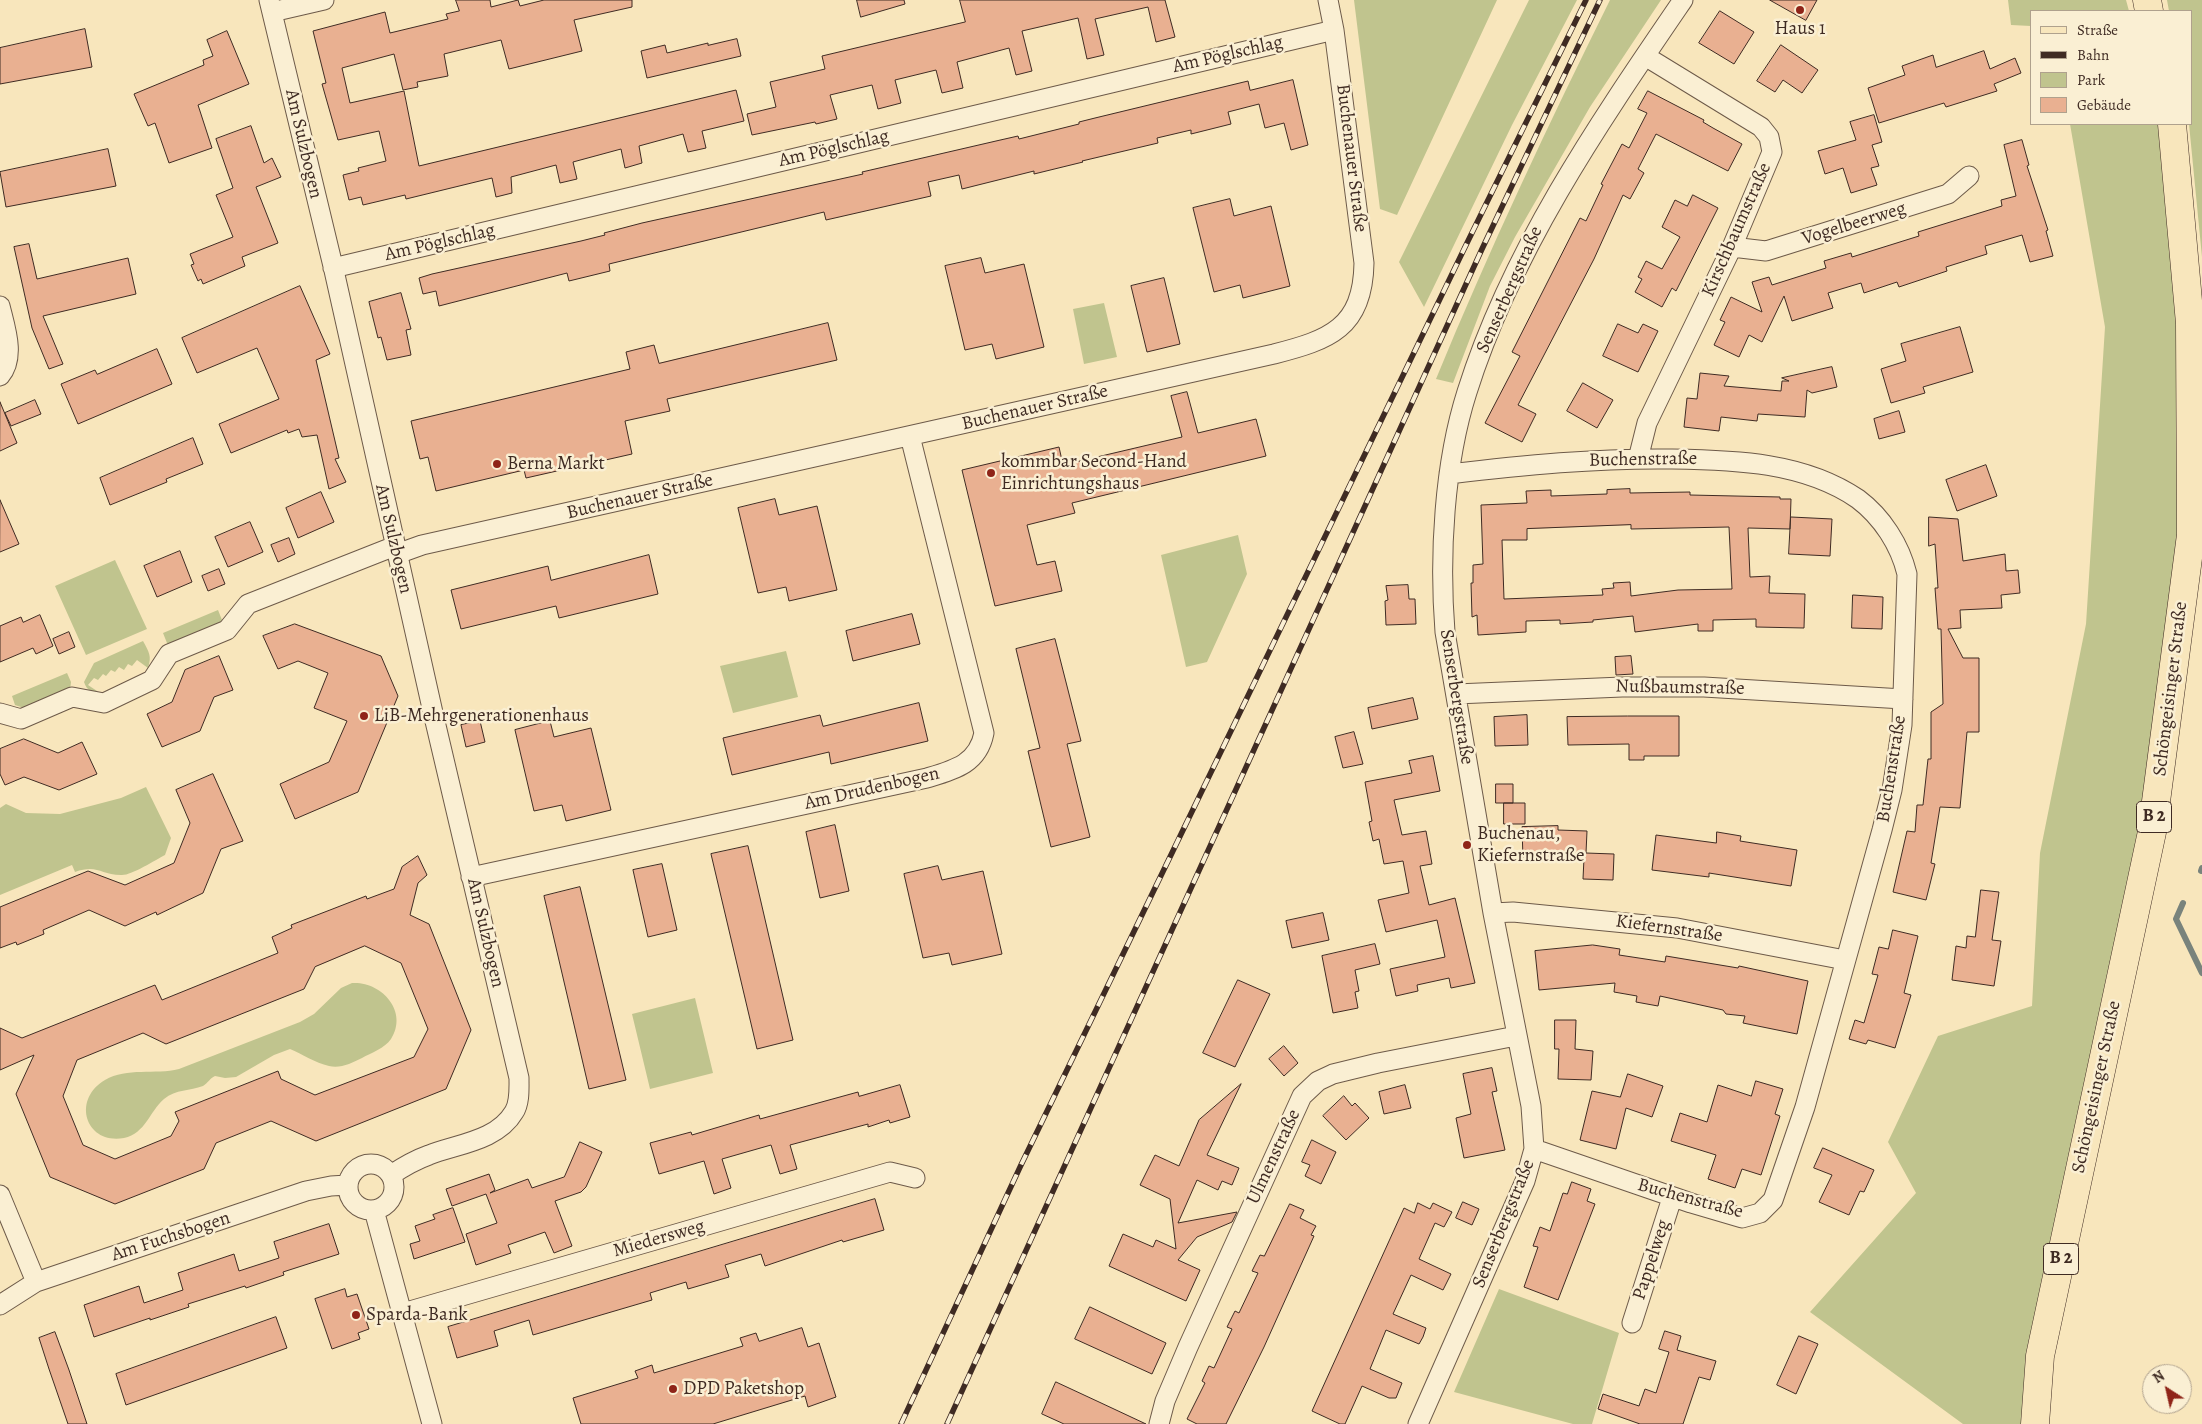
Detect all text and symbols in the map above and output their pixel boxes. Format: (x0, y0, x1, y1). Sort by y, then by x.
marker: Haus 1 (1794, 4, 1806, 16)
legend (2030, 10, 2192, 125)
place label: Haus 1 (1775, 18, 1825, 40)
text: Straße (2077, 20, 2118, 40)
street label: Am Pöglschlag (1171, 31, 1285, 79)
text: Bahn (2077, 45, 2109, 65)
text: Park (2077, 70, 2105, 90)
street label: Buchenauer Straße (1331, 82, 1371, 234)
street label: Am Sulzbogen (279, 87, 327, 201)
text: Gebäude (2077, 95, 2131, 115)
street label: Am Pöglschlag (777, 125, 891, 173)
street label: Kirschbaumstraße (1697, 159, 1777, 301)
street label: Vogelbeerweg (1799, 197, 1909, 251)
street label: Am Pöglschlag (383, 219, 497, 267)
street label: Senserbergstraße (1472, 223, 1548, 357)
street label: Buchenauer Straße (960, 380, 1110, 436)
street label: Buchenstraße (1589, 448, 1697, 472)
place label: kommbar Second-Hand Einrichtungshaus (1001, 451, 1187, 495)
place label: Berna Markt (507, 453, 605, 475)
marker: Berna Markt (491, 458, 503, 470)
marker: kommbar Second-Hand Einrichtungshaus (985, 467, 997, 479)
street label: Buchenauer Straße (565, 469, 715, 525)
street label: Am Sulzbogen (369, 482, 417, 596)
street label: Schöngeisinger Straße (2149, 600, 2193, 778)
street label: Senserbergstraße (1434, 628, 1478, 766)
street label: Nußbaumstraße (1615, 675, 1745, 701)
place label: LiB-Mehrgenerationenhaus (374, 705, 589, 727)
marker: LiB-Mehrgenerationenhaus (358, 710, 370, 722)
street label: Buchenstraße (1872, 714, 1912, 824)
street label: Am Drudenbogen (802, 762, 942, 816)
road number: B 2 (2136, 802, 2172, 832)
place label: Buchenau, Kiefernstraße (1477, 823, 1585, 867)
marker: Buchenau, Kiefernstraße (1461, 839, 1473, 851)
street label: Am Sulzbogen (461, 876, 509, 990)
street label: Kiefernstraße (1614, 910, 1724, 948)
street label: Schöngeisinger Straße (2068, 999, 2126, 1175)
street label: Ulmenstraße (1242, 1106, 1306, 1208)
street label: Senserbergstraße (1468, 1156, 1540, 1292)
street label: Buchenstraße (1635, 1174, 1745, 1224)
street label: Am Fuchsbogen (109, 1207, 233, 1267)
street label: Miedersweg (611, 1215, 707, 1263)
street label: Pappelweg (1628, 1217, 1676, 1303)
road number: B 2 (2044, 1244, 2078, 1274)
place label: Sparda-Bank (366, 1304, 468, 1326)
marker: Sparda-Bank (350, 1309, 362, 1321)
north arrow (2142, 1364, 2192, 1414)
text: N (2149, 1366, 2168, 1388)
place label: DPD Paketshop (683, 1378, 804, 1400)
marker: DPD Paketshop (667, 1383, 679, 1395)

